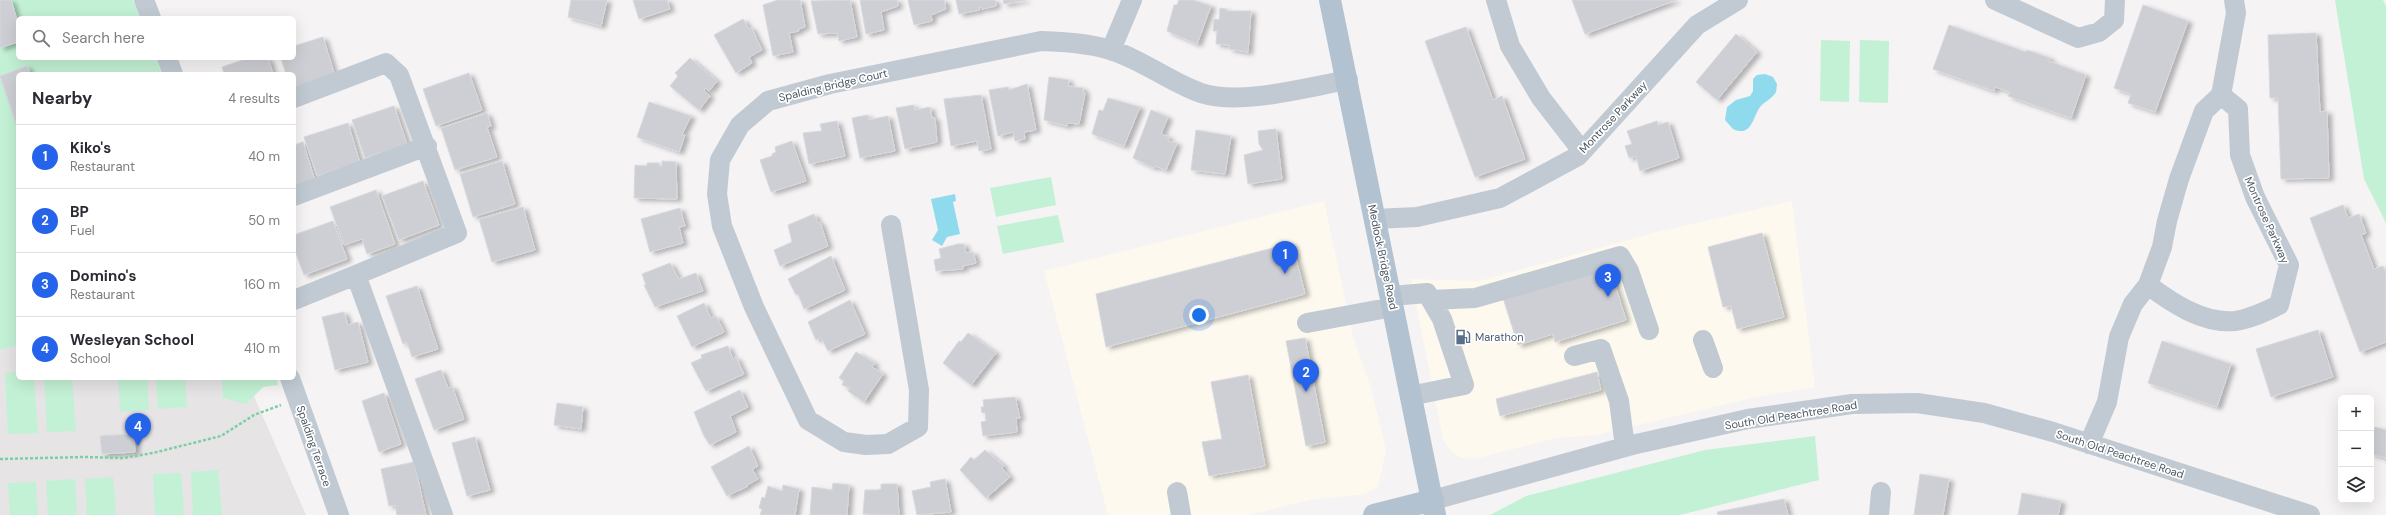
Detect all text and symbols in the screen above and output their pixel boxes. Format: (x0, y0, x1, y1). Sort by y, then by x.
search box (16, 16, 296, 60)
icon: search (30, 27, 52, 49)
text: Search here (62, 28, 145, 48)
street label: Spalding Bridge Court (777, 66, 889, 104)
street label: Montrose Parkway (1576, 78, 1650, 156)
text: Nearby (32, 87, 92, 109)
text: 4 results (228, 90, 280, 107)
text: Kiko's (70, 138, 111, 158)
text: 1 (43, 148, 47, 165)
text: 40 m (248, 148, 280, 165)
text: Restaurant (70, 158, 135, 175)
street label: Montrose Parkway (2242, 175, 2292, 265)
text: BP (70, 202, 89, 222)
street label: Medlock Bridge Road (1365, 203, 1401, 311)
text: 2 (41, 212, 49, 229)
text: 50 m (248, 212, 280, 229)
text: Fuel (70, 222, 95, 239)
pin: 1 (1272, 241, 1298, 274)
pin: 3 (1595, 264, 1621, 297)
text: Domino's (70, 266, 137, 286)
text: 3 (41, 276, 49, 293)
text: 160 m (244, 276, 280, 293)
text: Restaurant (70, 286, 135, 303)
your location (1189, 305, 1209, 325)
fuel station icon: Marathon (1454, 328, 1472, 346)
text: Wesleyan School (70, 330, 194, 350)
place label: Marathon (1475, 330, 1524, 344)
text: 4 (41, 340, 49, 357)
text: 410 m (244, 340, 280, 357)
text: School (70, 350, 111, 367)
pin: 2 (1293, 359, 1319, 392)
map controls (2338, 395, 2374, 503)
button: + (2338, 395, 2374, 431)
street label: South Old Peachtree Road (1724, 398, 1858, 432)
street label: Spalding Terrace (294, 404, 334, 488)
pin: 4 (125, 413, 151, 446)
street label: South Old Peachtree Road (2054, 427, 2186, 481)
button: − (2338, 431, 2374, 467)
button: layers (2338, 467, 2374, 503)

